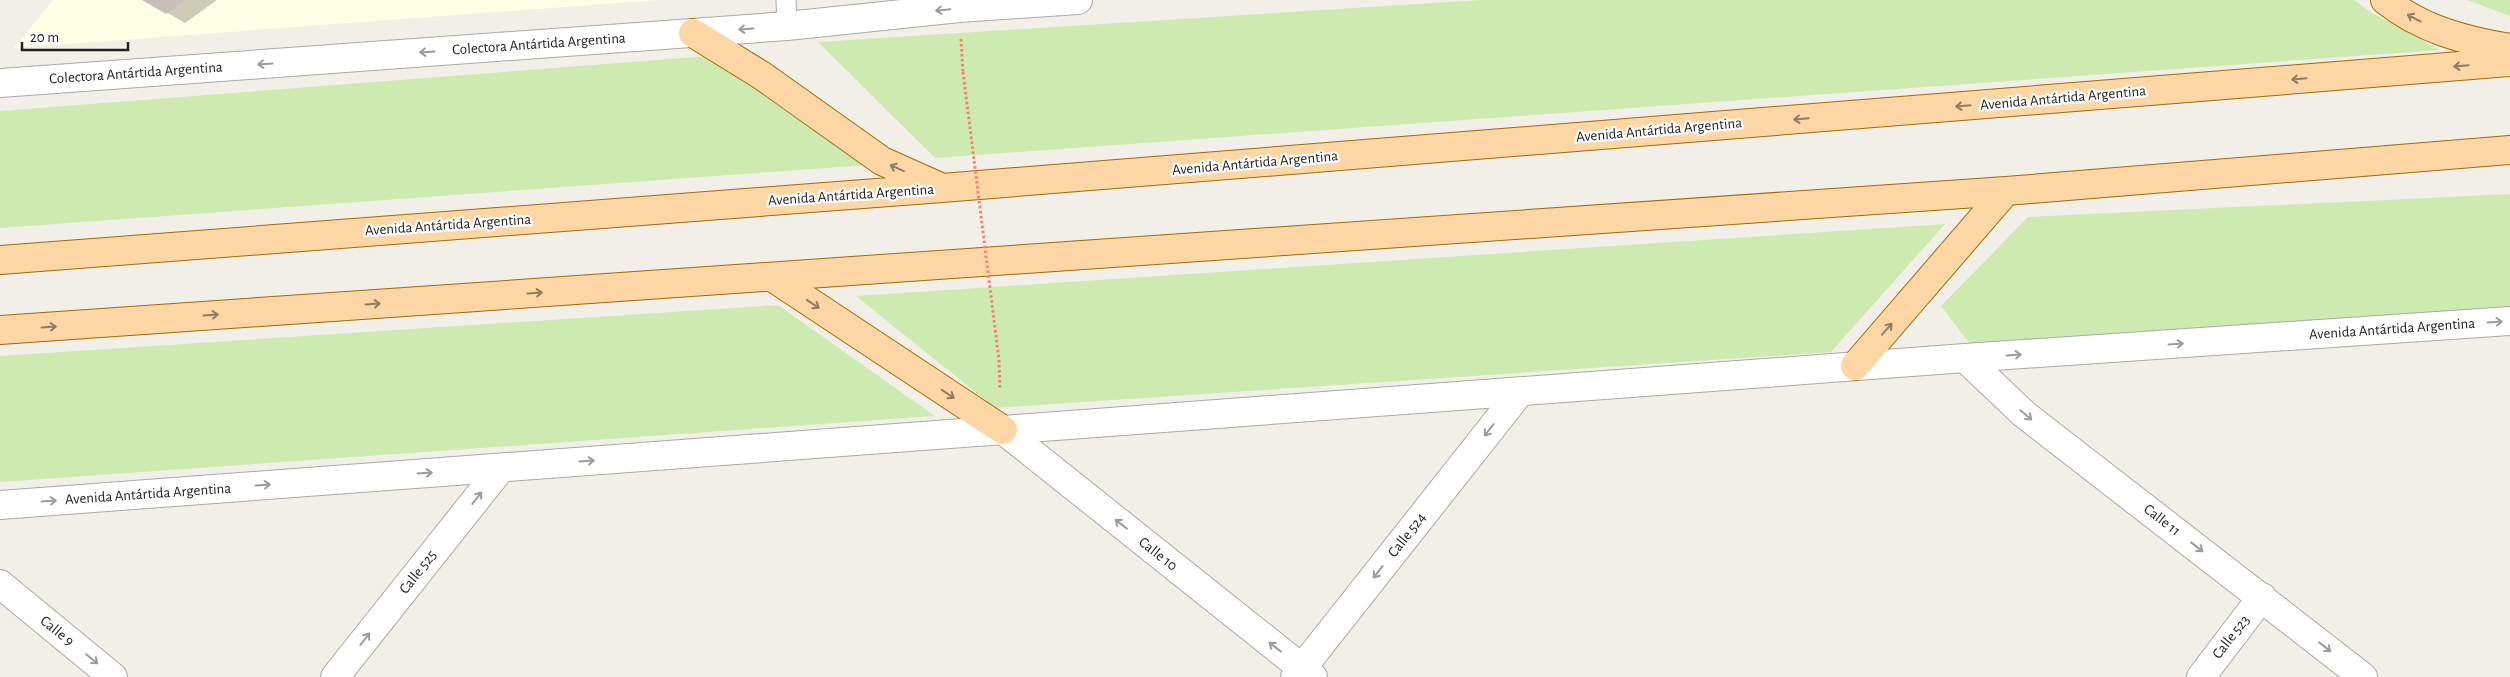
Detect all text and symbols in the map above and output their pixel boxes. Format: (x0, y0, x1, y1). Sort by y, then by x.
one-way arrow (935, 5, 951, 15)
one-way arrow (2407, 13, 2422, 23)
scale bar (22, 20, 129, 52)
one-way arrow (738, 25, 754, 34)
text: 20 m (30, 30, 59, 45)
street label: Colectora Antártida Argentina (452, 30, 626, 58)
one-way arrow (419, 47, 435, 57)
street label: Colectora Antártida Argentina (49, 59, 223, 87)
one-way arrow (257, 59, 273, 68)
one-way arrow (2454, 62, 2470, 71)
one-way arrow (2292, 75, 2308, 84)
street label: Avenida Antártida Argentina (1979, 83, 2147, 113)
one-way arrow (1955, 101, 1971, 111)
one-way arrow (1793, 114, 1809, 124)
street label: Avenida Antártida Argentina (1575, 115, 1743, 145)
street label: Avenida Antártida Argentina (1171, 148, 1339, 178)
one-way arrow (890, 162, 905, 172)
street label: Avenida Antártida Argentina (767, 182, 935, 208)
street label: Avenida Antártida Argentina (364, 212, 532, 238)
one-way arrow (527, 289, 543, 298)
one-way arrow (805, 299, 819, 309)
one-way arrow (365, 300, 381, 309)
one-way arrow (202, 311, 218, 320)
street label: Avenida Antártida Argentina (2308, 316, 2476, 342)
one-way arrow (2487, 317, 2503, 326)
one-way arrow (40, 322, 56, 331)
one-way arrow (1881, 323, 1892, 336)
one-way arrow (2168, 339, 2184, 348)
one-way arrow (2006, 350, 2022, 359)
one-way arrow (941, 389, 955, 399)
one-way arrow (2020, 410, 2033, 421)
one-way arrow (1484, 424, 1495, 437)
one-way arrow (579, 456, 595, 466)
one-way arrow (417, 469, 433, 478)
street label: Avenida Antártida Argentina (64, 481, 232, 507)
one-way arrow (255, 481, 271, 490)
one-way arrow (471, 491, 482, 504)
one-way arrow (40, 496, 56, 506)
street label: Calle 11 (2141, 501, 2183, 539)
street label: Calle 524 (1385, 510, 1429, 560)
one-way arrow (1114, 518, 1127, 529)
street label: Calle 10 (1136, 534, 1180, 574)
one-way arrow (2190, 541, 2203, 552)
street label: Calle 525 (396, 547, 440, 597)
one-way arrow (1373, 565, 1383, 579)
street label: Calle 523 (2209, 612, 2253, 662)
street label: Calle 9 (37, 613, 77, 649)
one-way arrow (360, 633, 371, 646)
one-way arrow (1269, 641, 1282, 652)
one-way arrow (2318, 641, 2331, 652)
one-way arrow (85, 654, 98, 665)

